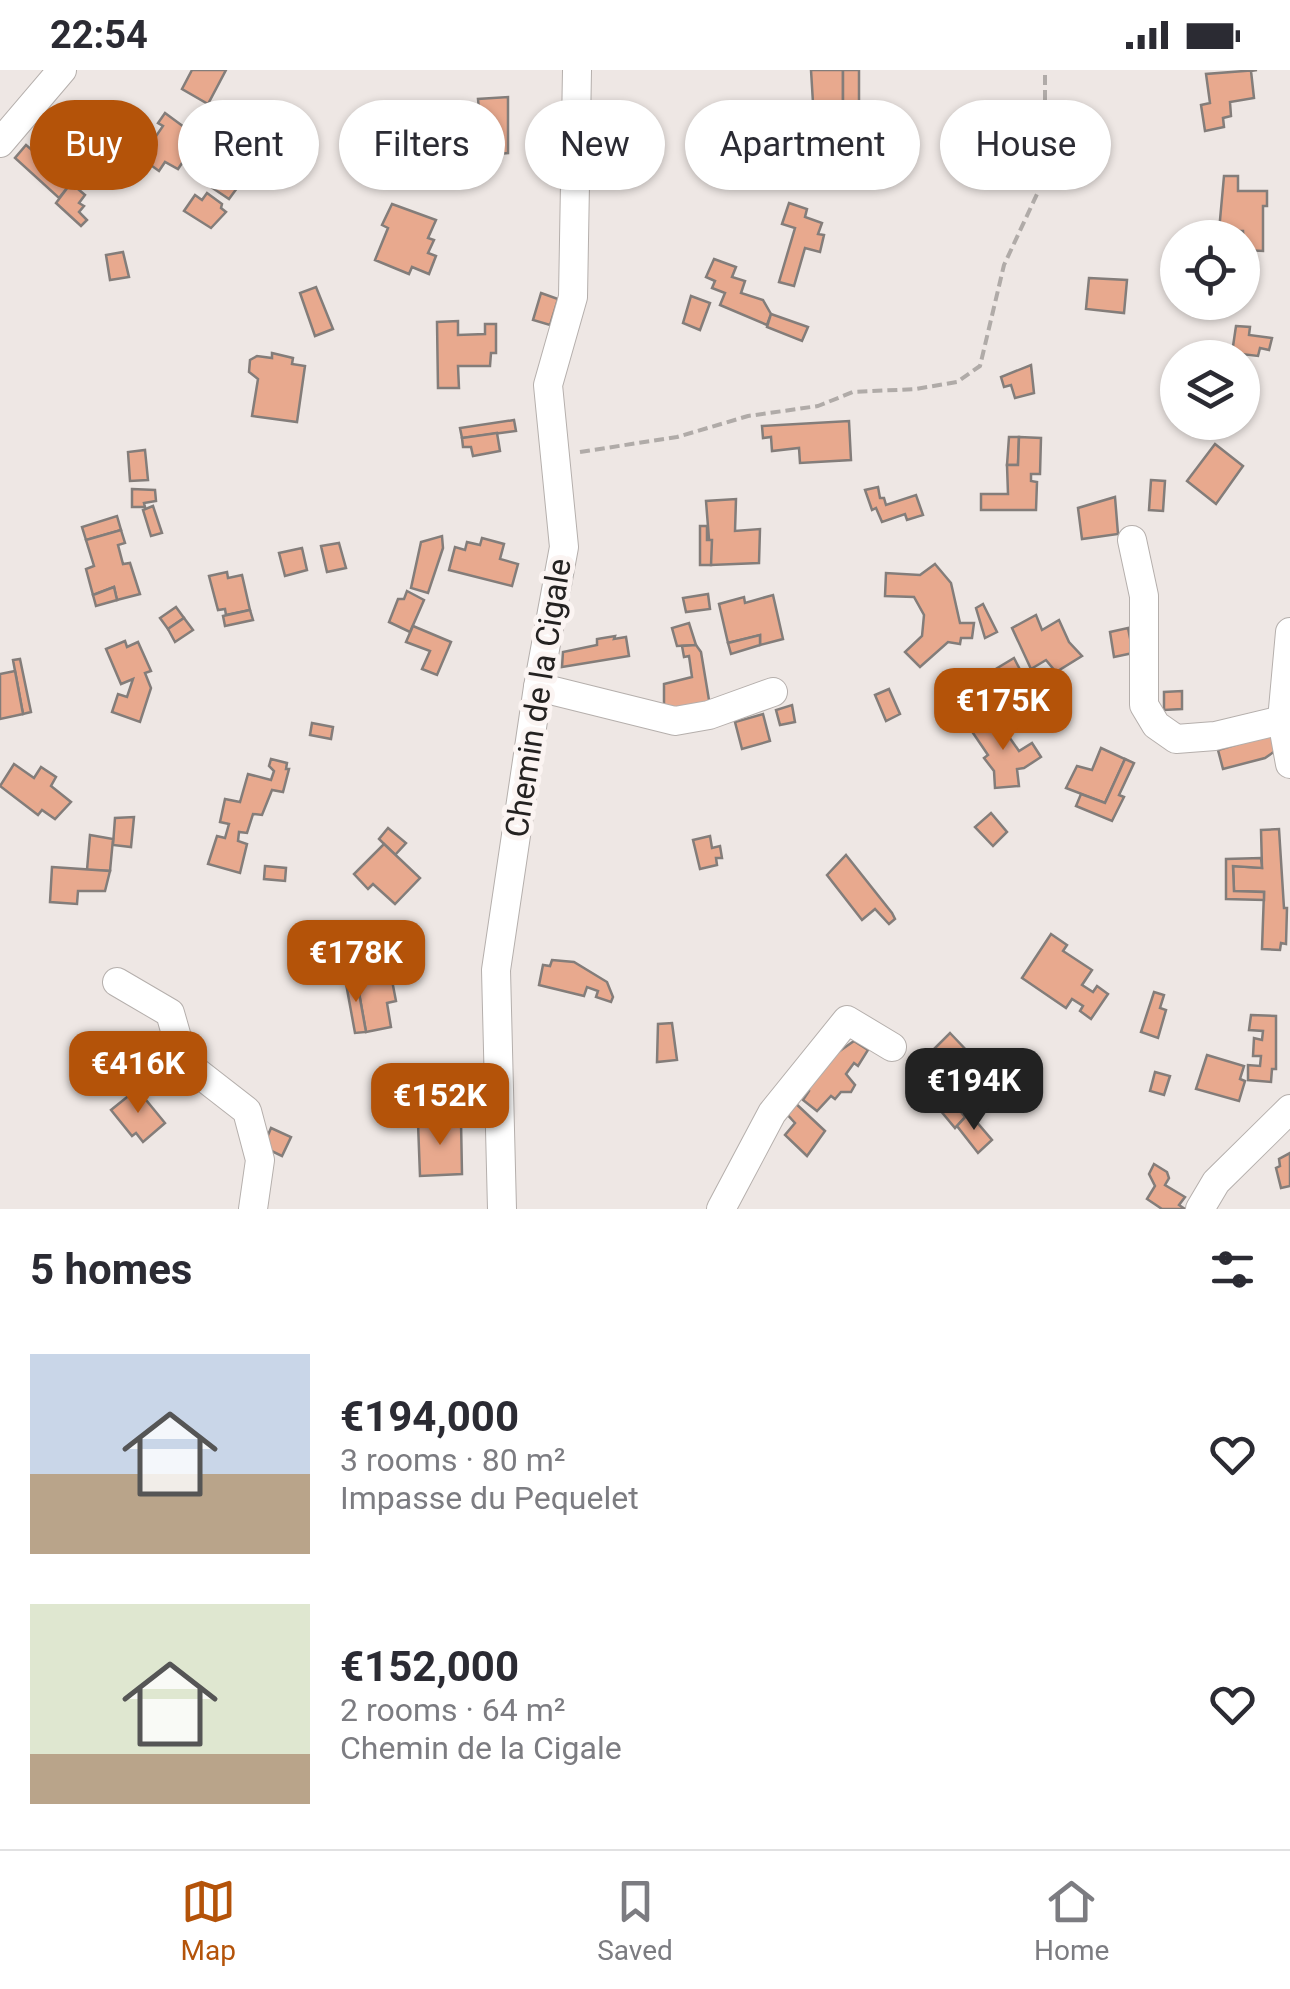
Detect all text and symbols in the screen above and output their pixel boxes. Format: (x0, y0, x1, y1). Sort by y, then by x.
text: 22:54 (50, 13, 148, 57)
chip: Buy (30, 100, 158, 190)
chip: Rent (178, 100, 319, 190)
chip: Filters (339, 100, 505, 190)
chip: New (525, 100, 665, 190)
chip: Apartment (685, 100, 920, 190)
chip: House (940, 100, 1111, 190)
map controls (1160, 220, 1260, 440)
button: locate (1160, 220, 1260, 320)
button: layers (1160, 340, 1260, 440)
street label: Chemin de la Cigale (497, 556, 579, 840)
pin: €175K (933, 668, 1073, 753)
text: €175K (956, 681, 1050, 719)
pin: €178K (286, 920, 426, 1005)
text: €178K (309, 933, 403, 971)
pin: €416K (68, 1031, 208, 1116)
text: €416K (91, 1044, 185, 1082)
pin: €194K (904, 1048, 1044, 1133)
text: €194K (927, 1061, 1021, 1099)
pin: €152K (370, 1063, 510, 1148)
text: €152K (393, 1076, 487, 1114)
icon: filters (1205, 1242, 1260, 1297)
text: 5 homes (30, 1245, 192, 1294)
text: €194,000 (340, 1392, 519, 1441)
icon: home (110, 1394, 230, 1514)
icon: heart (1205, 1427, 1260, 1482)
text: 3 rooms · 80 m² (340, 1441, 565, 1479)
text: Impasse du Pequelet (340, 1479, 639, 1517)
text: €152,000 (340, 1642, 519, 1691)
icon: home (110, 1644, 230, 1764)
icon: heart (1205, 1677, 1260, 1732)
text: 2 rooms · 64 m² (340, 1691, 565, 1729)
text: Chemin de la Cigale (340, 1729, 622, 1767)
tab: Map (181, 1874, 236, 1967)
tab: Saved (597, 1874, 673, 1967)
tab: Home (1034, 1874, 1109, 1967)

